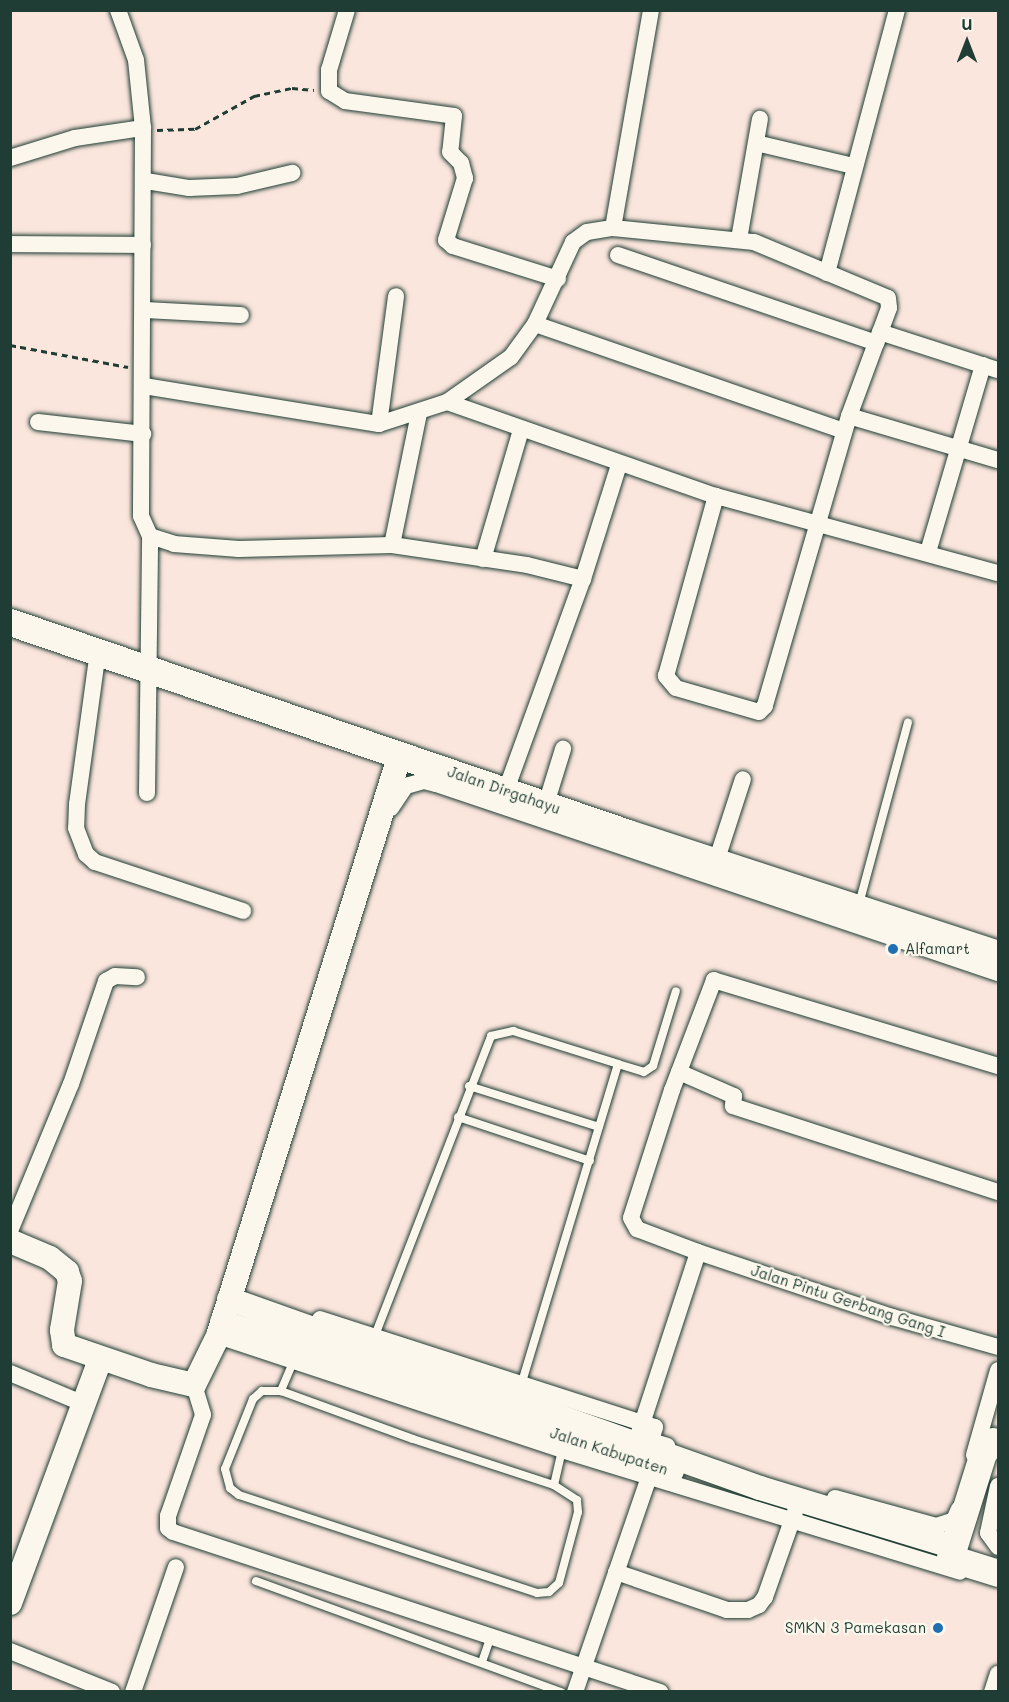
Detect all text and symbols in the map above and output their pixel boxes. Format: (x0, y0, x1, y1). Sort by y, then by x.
north arrow (937, 12, 997, 72)
text: U (961, 13, 973, 34)
street label: Jalan Dirgahayu (445, 762, 563, 818)
place label: Alfamart (905, 940, 970, 958)
marker: Alfamart (886, 942, 900, 956)
street label: Jalan Pintu Gerbang Gang I (749, 1261, 947, 1341)
street label: Jalan Kabupaten (548, 1423, 670, 1479)
place label: SMKN 3 Pamekasan (785, 1619, 926, 1637)
marker: SMKN 3 Pamekasan (931, 1621, 945, 1635)

